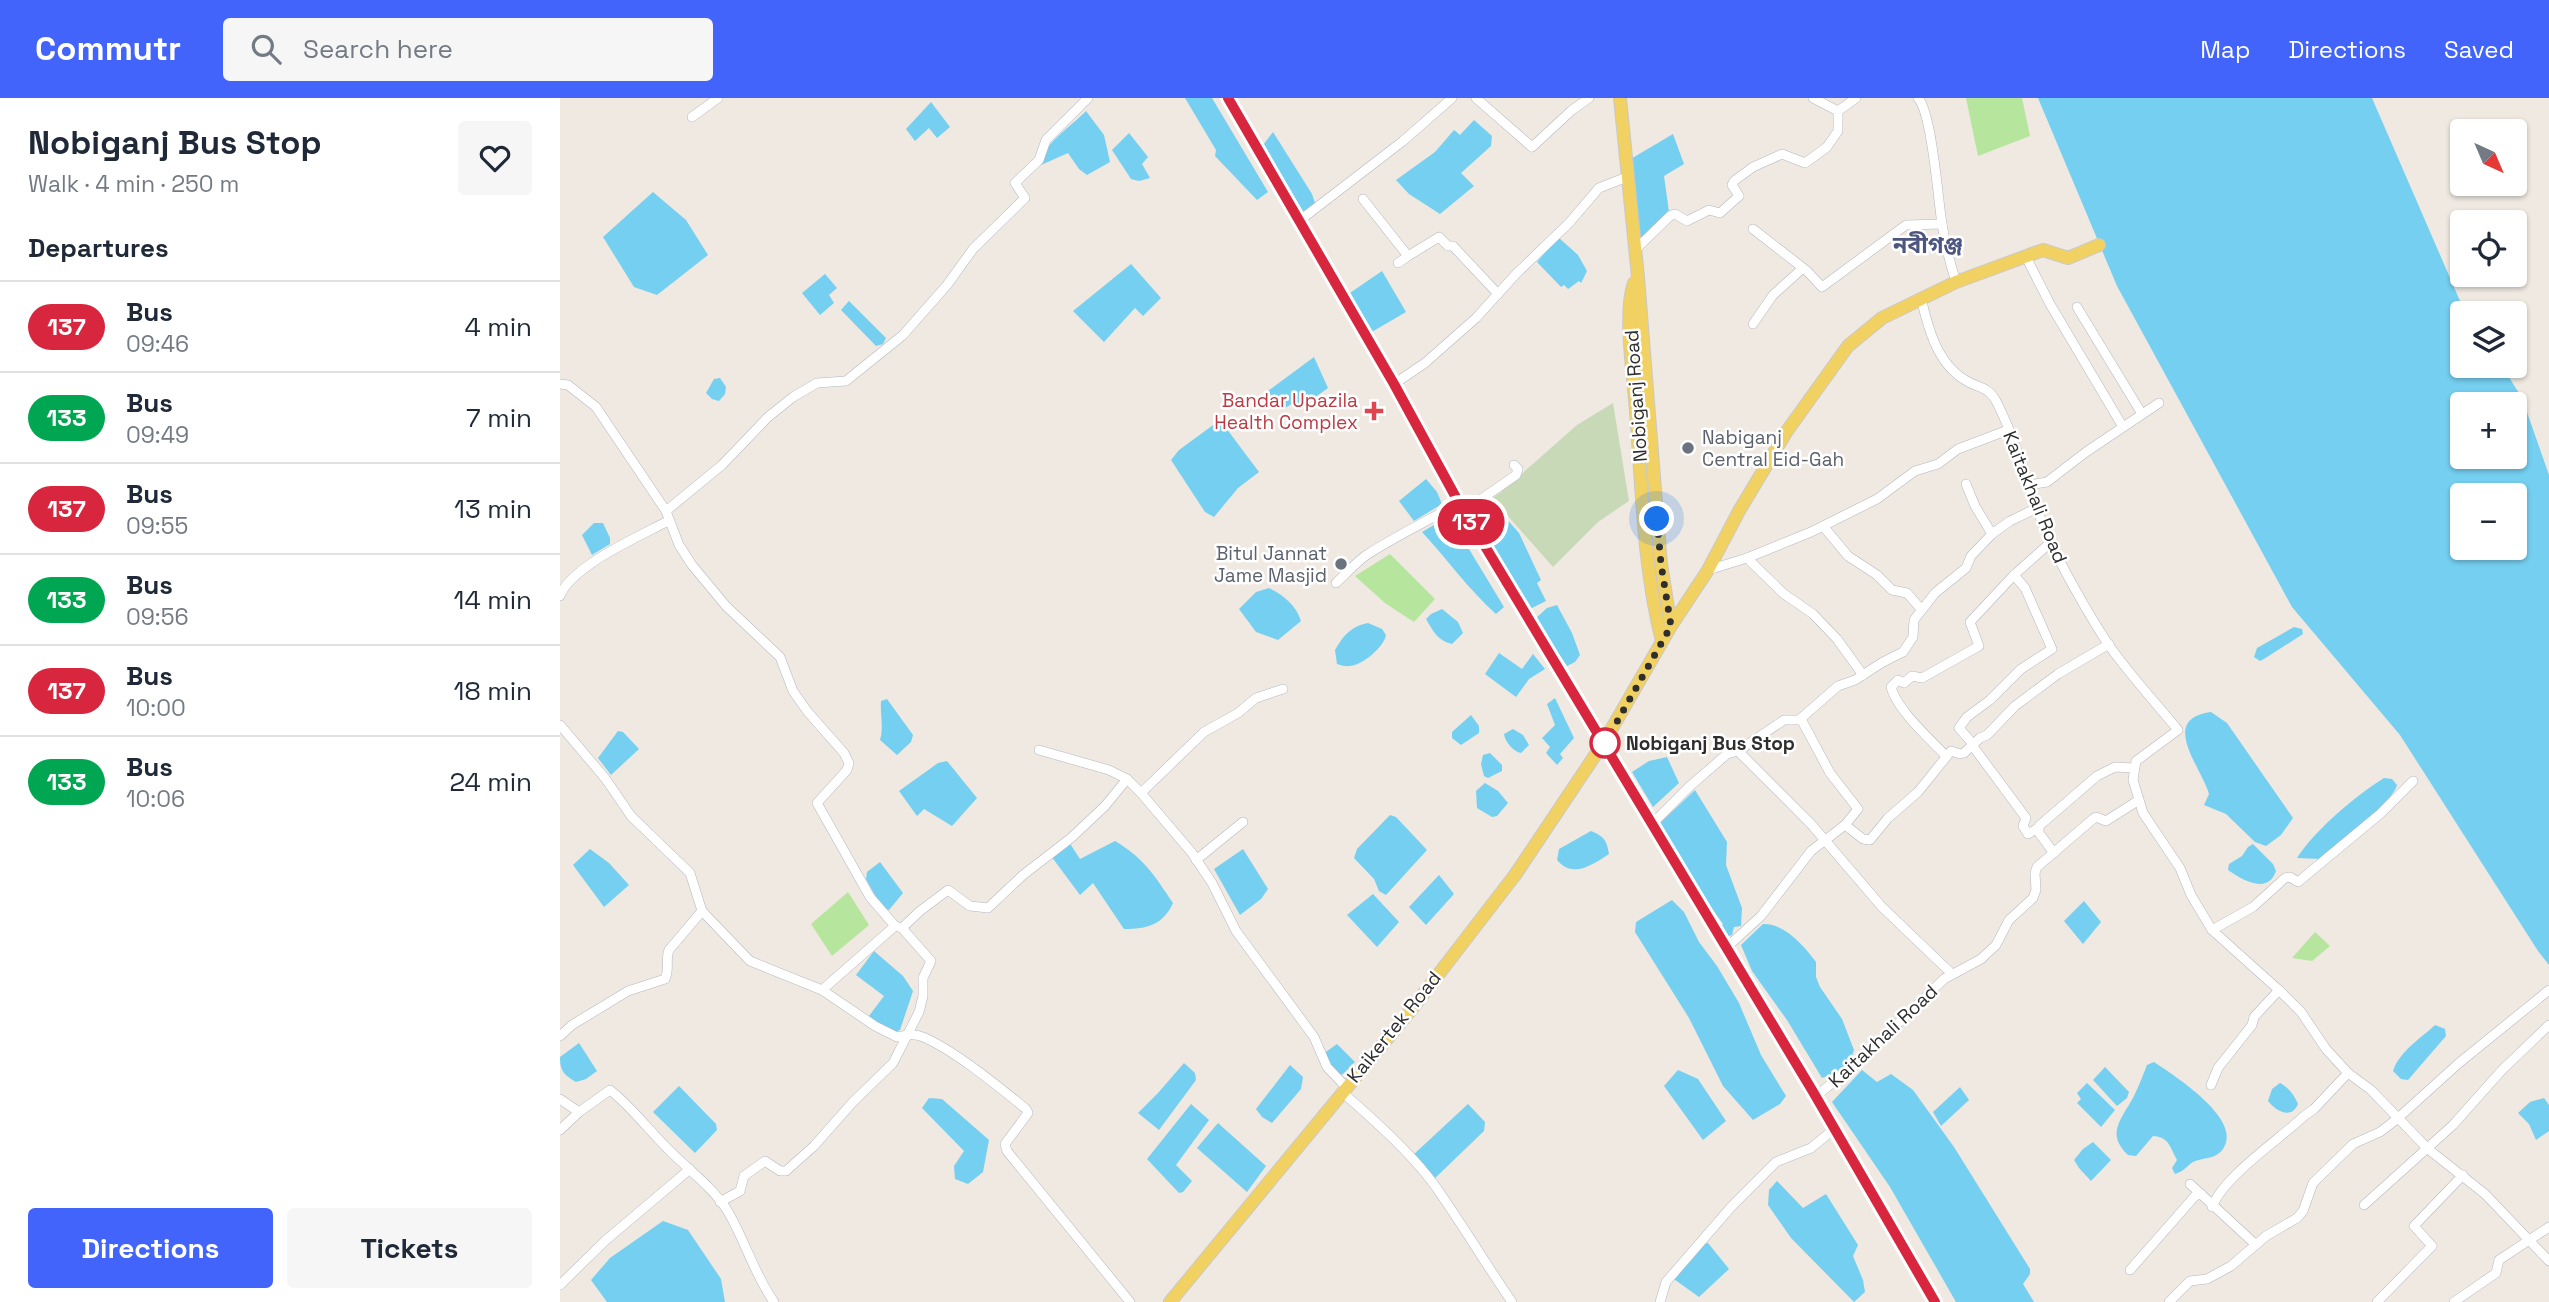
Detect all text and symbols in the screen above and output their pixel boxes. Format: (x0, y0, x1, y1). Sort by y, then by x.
search box (223, 18, 713, 81)
text: Commutr (35, 28, 181, 70)
icon: search (247, 30, 285, 68)
text: Search here (303, 32, 453, 66)
text: Map (2200, 34, 2250, 65)
text: Directions (2288, 34, 2406, 65)
text: Saved (2444, 34, 2514, 65)
north arrow (2450, 119, 2527, 196)
map controls (2450, 119, 2527, 560)
button: heart (458, 121, 532, 195)
text: Nobiganj Bus Stop (28, 122, 321, 164)
text: Walk · 4 min · 250 m (28, 169, 239, 199)
button: locate (2450, 210, 2527, 287)
district label: নবীগঞ্জ (1892, 230, 1963, 260)
text: Departures (28, 231, 169, 265)
text: Bus (126, 295, 173, 329)
button: layers (2450, 301, 2527, 378)
text: 4 min (464, 310, 532, 344)
text: 137 (47, 311, 86, 342)
text: 09:46 (126, 329, 189, 359)
street label: Nobiganj Road (1619, 329, 1653, 463)
text: Bus (126, 386, 173, 420)
place label: Bandar Upazila Health Complex (1214, 388, 1358, 435)
button: + (2450, 392, 2527, 469)
text: 7 min (466, 401, 532, 435)
marker: Bandar Upazila Health Complex (1364, 401, 1384, 421)
text: 133 (46, 402, 87, 433)
text: 09:49 (126, 420, 189, 450)
place label: Nabiganj Central Eid-Gah (1702, 425, 1844, 472)
street label: Kaitakhali Road (1997, 427, 2073, 567)
marker: Nabiganj Central Eid-Gah (1680, 440, 1696, 456)
text: Bus (126, 477, 173, 511)
button: − (2450, 483, 2527, 560)
text: 13 min (454, 492, 532, 526)
text: 137 (47, 493, 86, 524)
line badge: 137 (1431, 499, 1511, 545)
your location (1639, 501, 1674, 536)
text: 137 (1452, 506, 1490, 537)
text: 09:55 (126, 511, 188, 541)
place label: Bitul Jannat Jame Masjid (1214, 541, 1327, 588)
marker: Bitul Jannat Jame Masjid (1333, 556, 1349, 572)
text: Bus (126, 568, 173, 602)
text: 14 min (454, 583, 532, 617)
text: 133 (46, 584, 87, 615)
text: 09:56 (126, 602, 189, 632)
text: Bus (126, 659, 173, 693)
text: 18 min (454, 674, 532, 708)
text: 137 (47, 675, 86, 706)
text: 10:00 (126, 693, 186, 723)
marker: Nobiganj Bus Stop (1590, 728, 1620, 758)
place label: Nobiganj Bus Stop (1626, 731, 1795, 756)
text: Bus (126, 750, 173, 784)
text: 24 min (449, 765, 532, 799)
text: 133 (46, 766, 87, 797)
text: 10:06 (126, 784, 185, 814)
street label: Kaikertek Road (1341, 966, 1447, 1088)
street label: Kaitakhali Road (1823, 979, 1943, 1093)
button: Directions (28, 1208, 273, 1288)
button: Tickets (287, 1208, 532, 1288)

